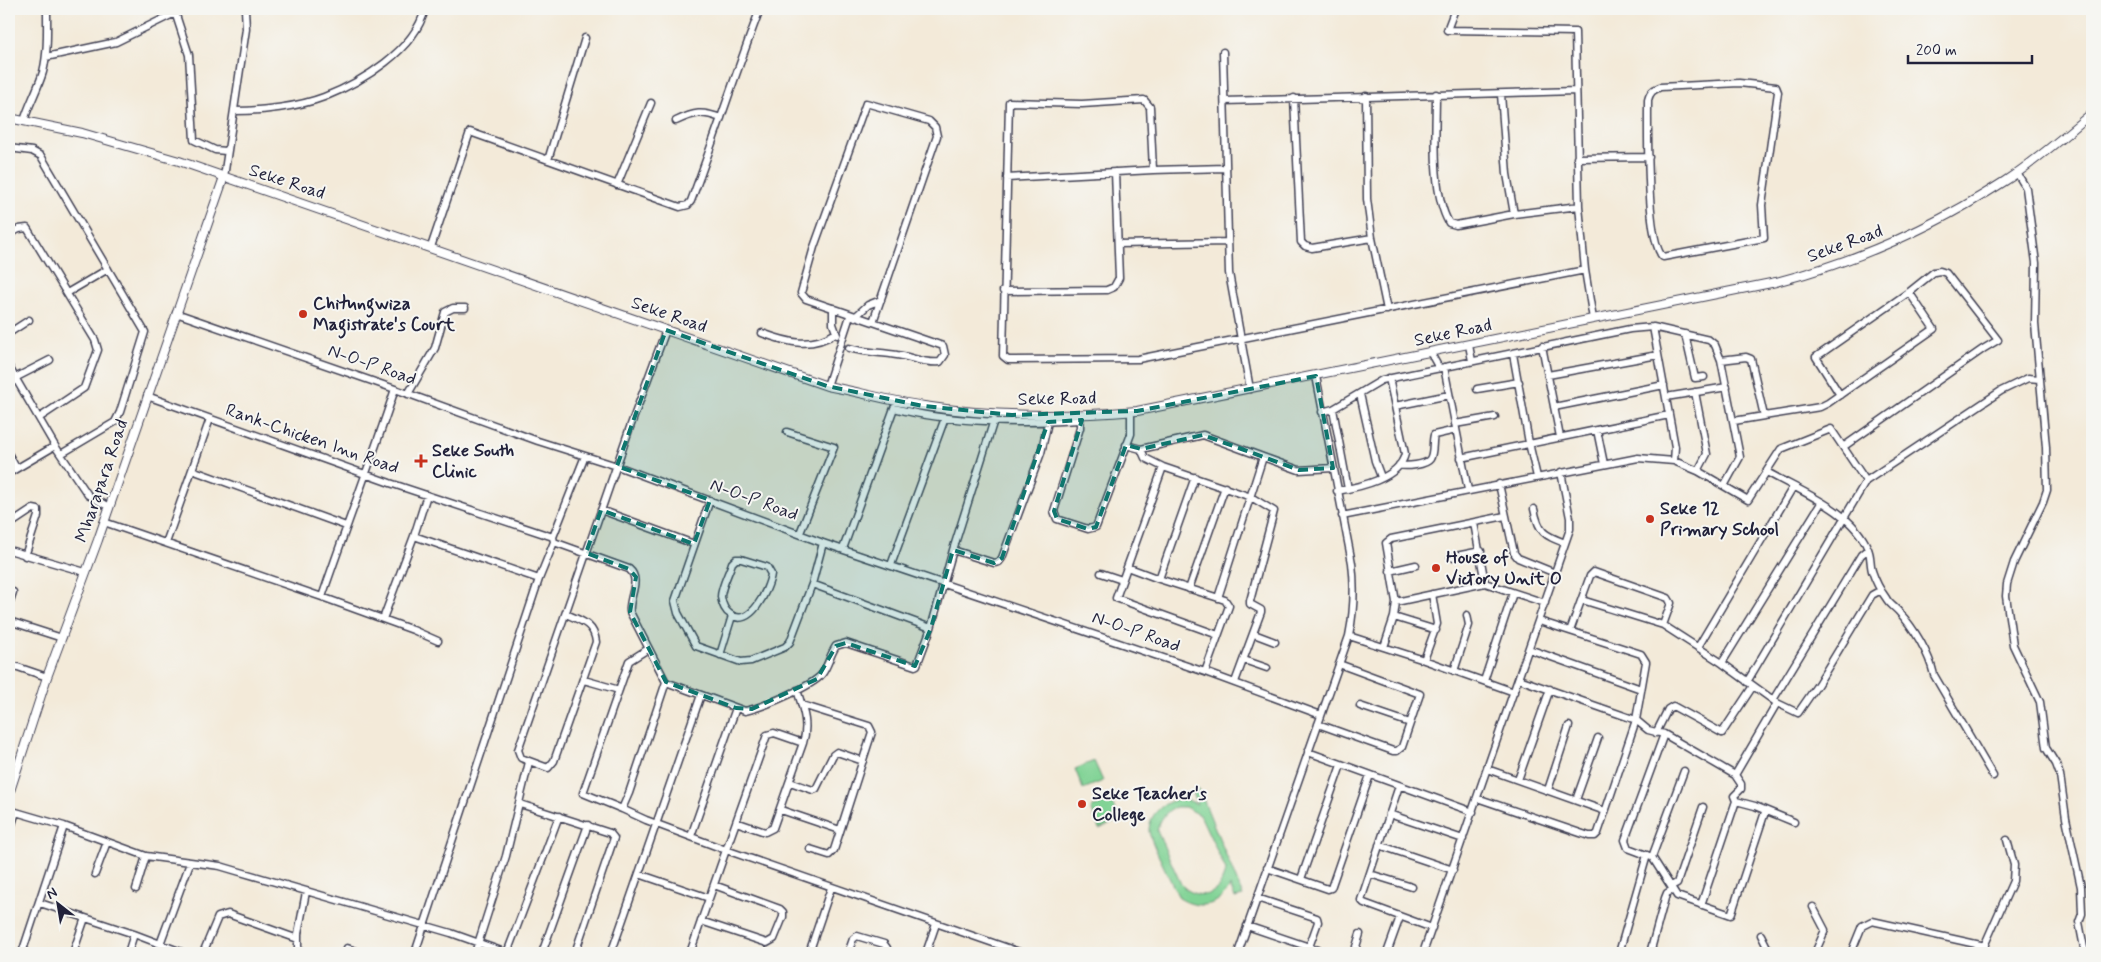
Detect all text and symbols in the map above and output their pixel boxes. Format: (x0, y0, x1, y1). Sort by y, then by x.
scale bar (1908, 32, 2032, 64)
text: 200 m (1916, 41, 1957, 61)
street label: Seke Road (246, 158, 328, 206)
street label: Seke Road (1804, 219, 1886, 269)
street label: Seke Road (628, 291, 710, 339)
place label: Chitungwiza Magistrate's Court (313, 292, 455, 339)
marker: Chitungwiza Magistrate's Court (297, 308, 309, 320)
street label: Seke Road (1412, 313, 1494, 353)
street label: N-O-P Road (325, 339, 419, 391)
street label: Seke Road (1017, 386, 1097, 412)
street label: Rank-Chicken Inn Road (222, 398, 402, 480)
street label: Mharapara Road (70, 416, 134, 546)
place label: Seke South Clinic (432, 439, 514, 484)
marker: Seke South Clinic (414, 454, 428, 468)
street label: N-O-P Road (707, 473, 801, 527)
place label: Seke 12 Primary School (1660, 497, 1779, 542)
marker: Seke 12 Primary School (1644, 513, 1656, 525)
place label: House of Victory Unit O (1446, 546, 1562, 591)
marker: House of Victory Unit O (1430, 562, 1442, 574)
street label: N-O-P Road (1089, 606, 1183, 658)
place label: Seke Teacher's College (1092, 782, 1207, 827)
marker: Seke Teacher's College (1076, 798, 1088, 810)
north arrow (32, 880, 82, 930)
text: N (43, 884, 60, 904)

